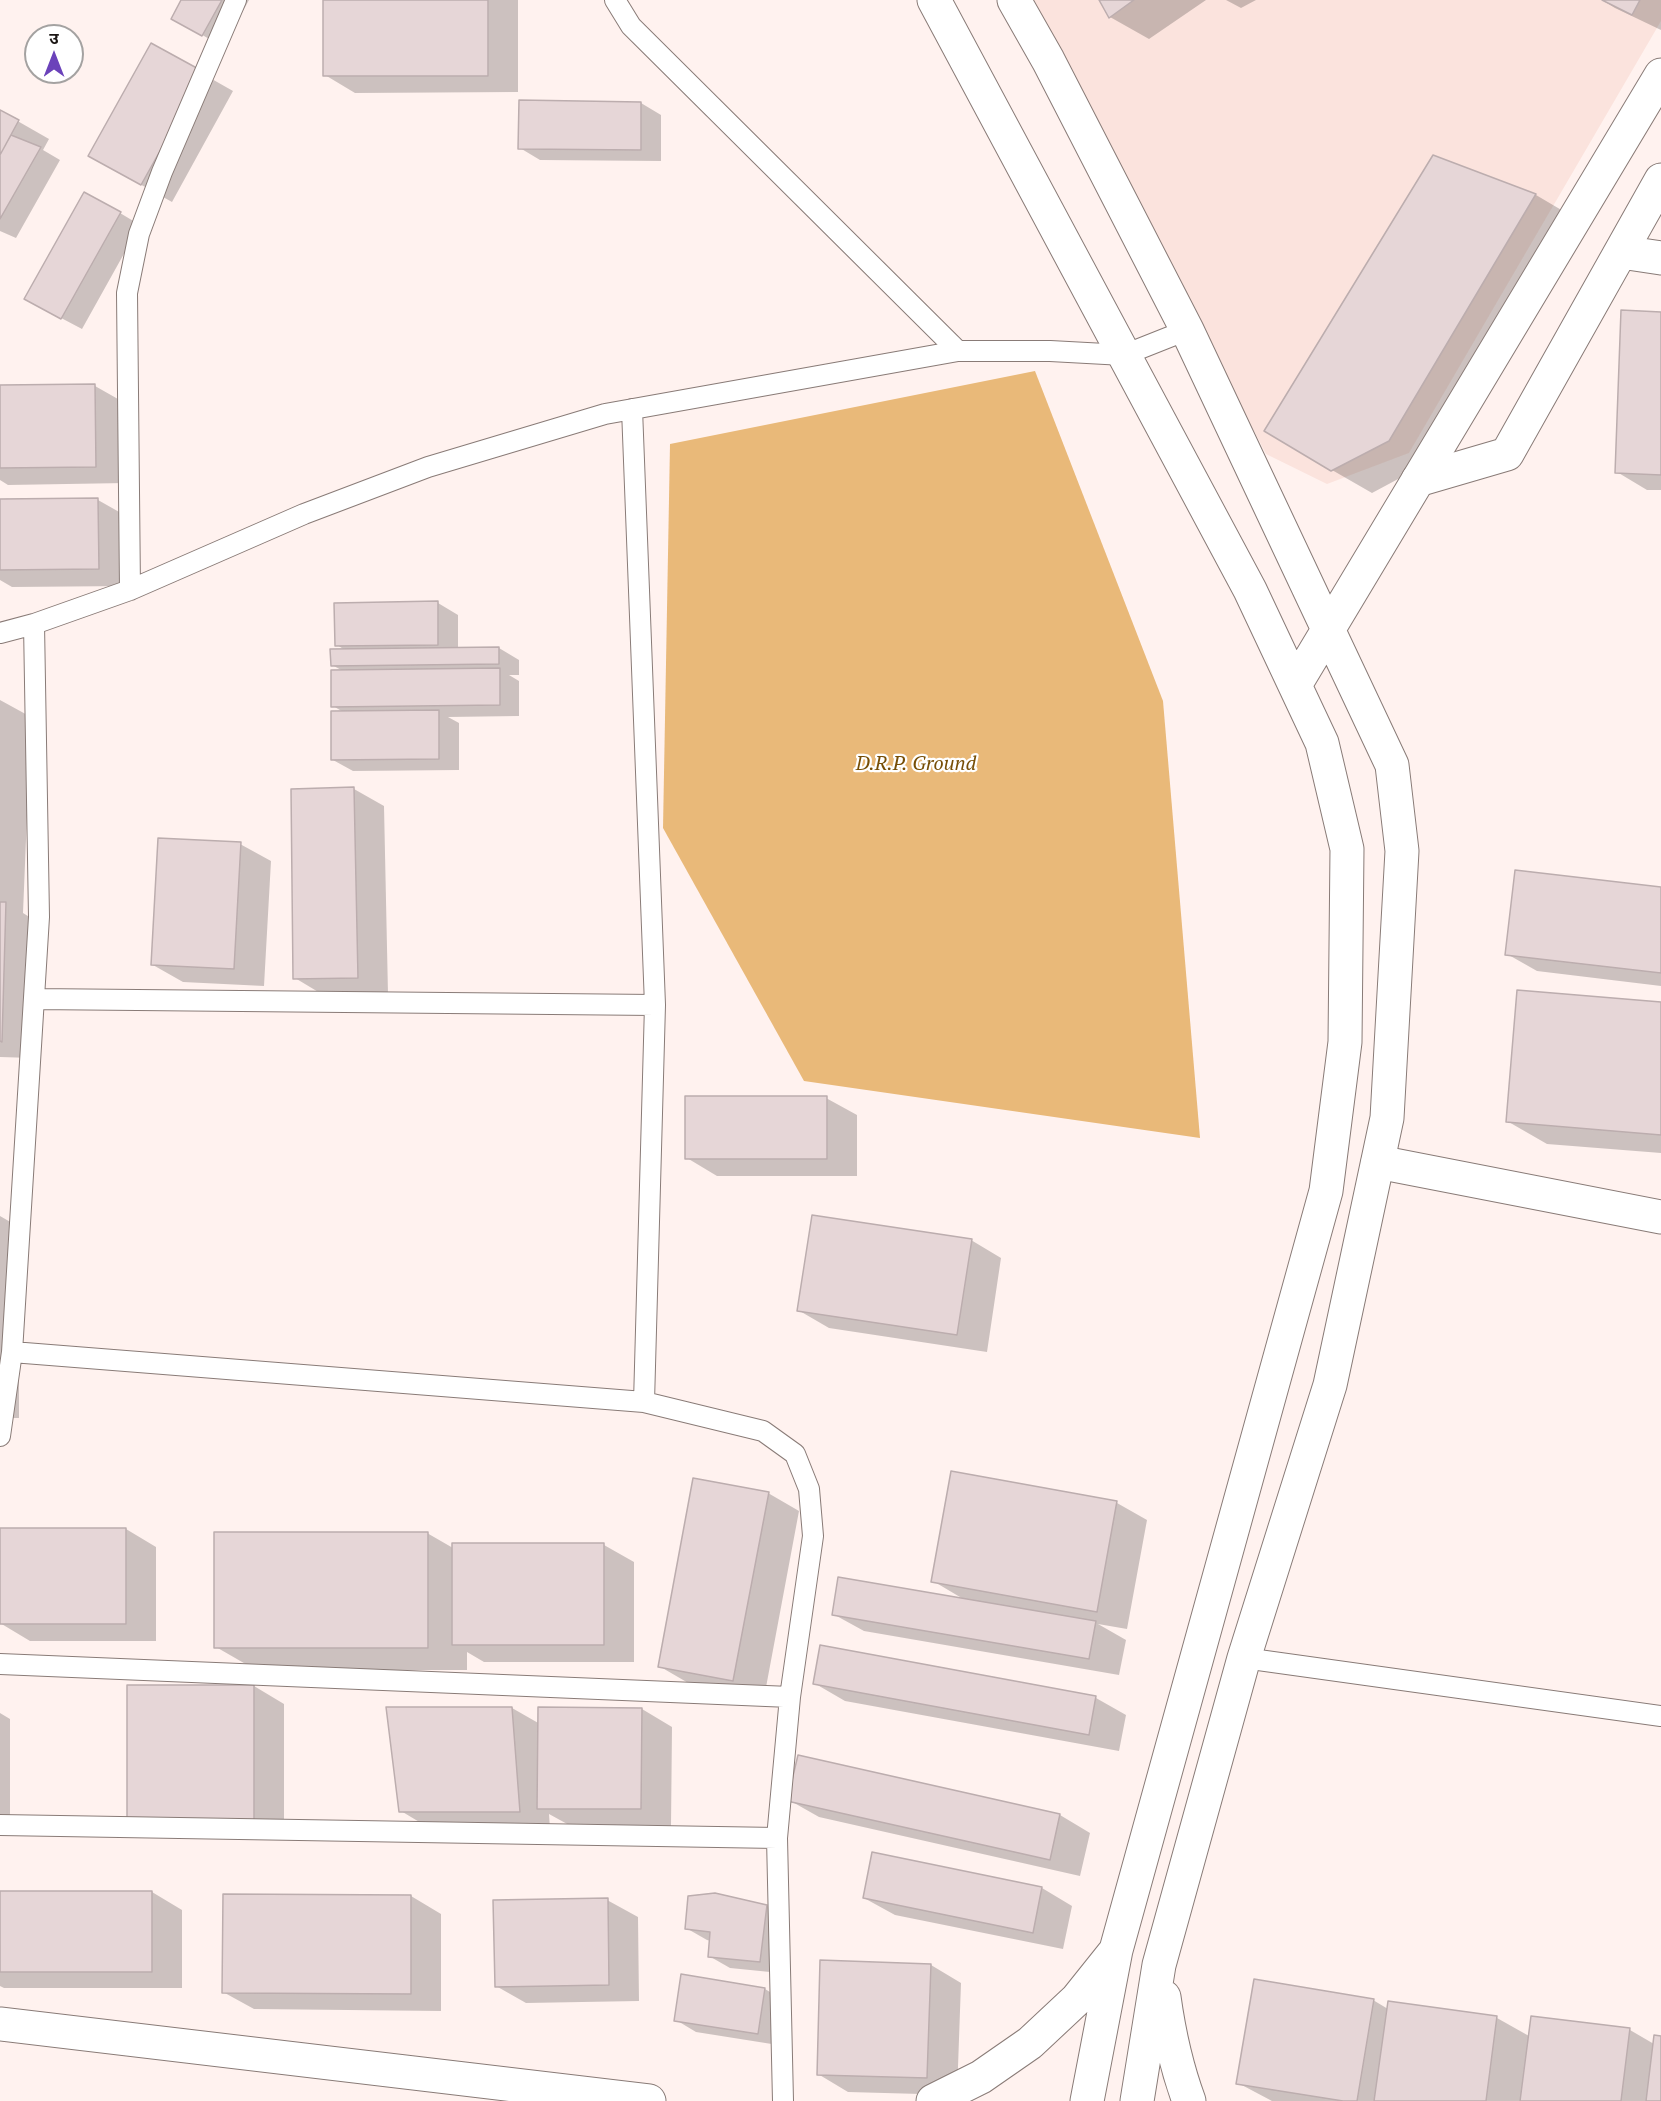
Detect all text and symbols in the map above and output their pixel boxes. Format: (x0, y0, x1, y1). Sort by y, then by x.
north arrow (24, 24, 84, 84)
text: उ (49, 27, 59, 49)
park label: D.R.P. Ground (856, 752, 976, 776)

